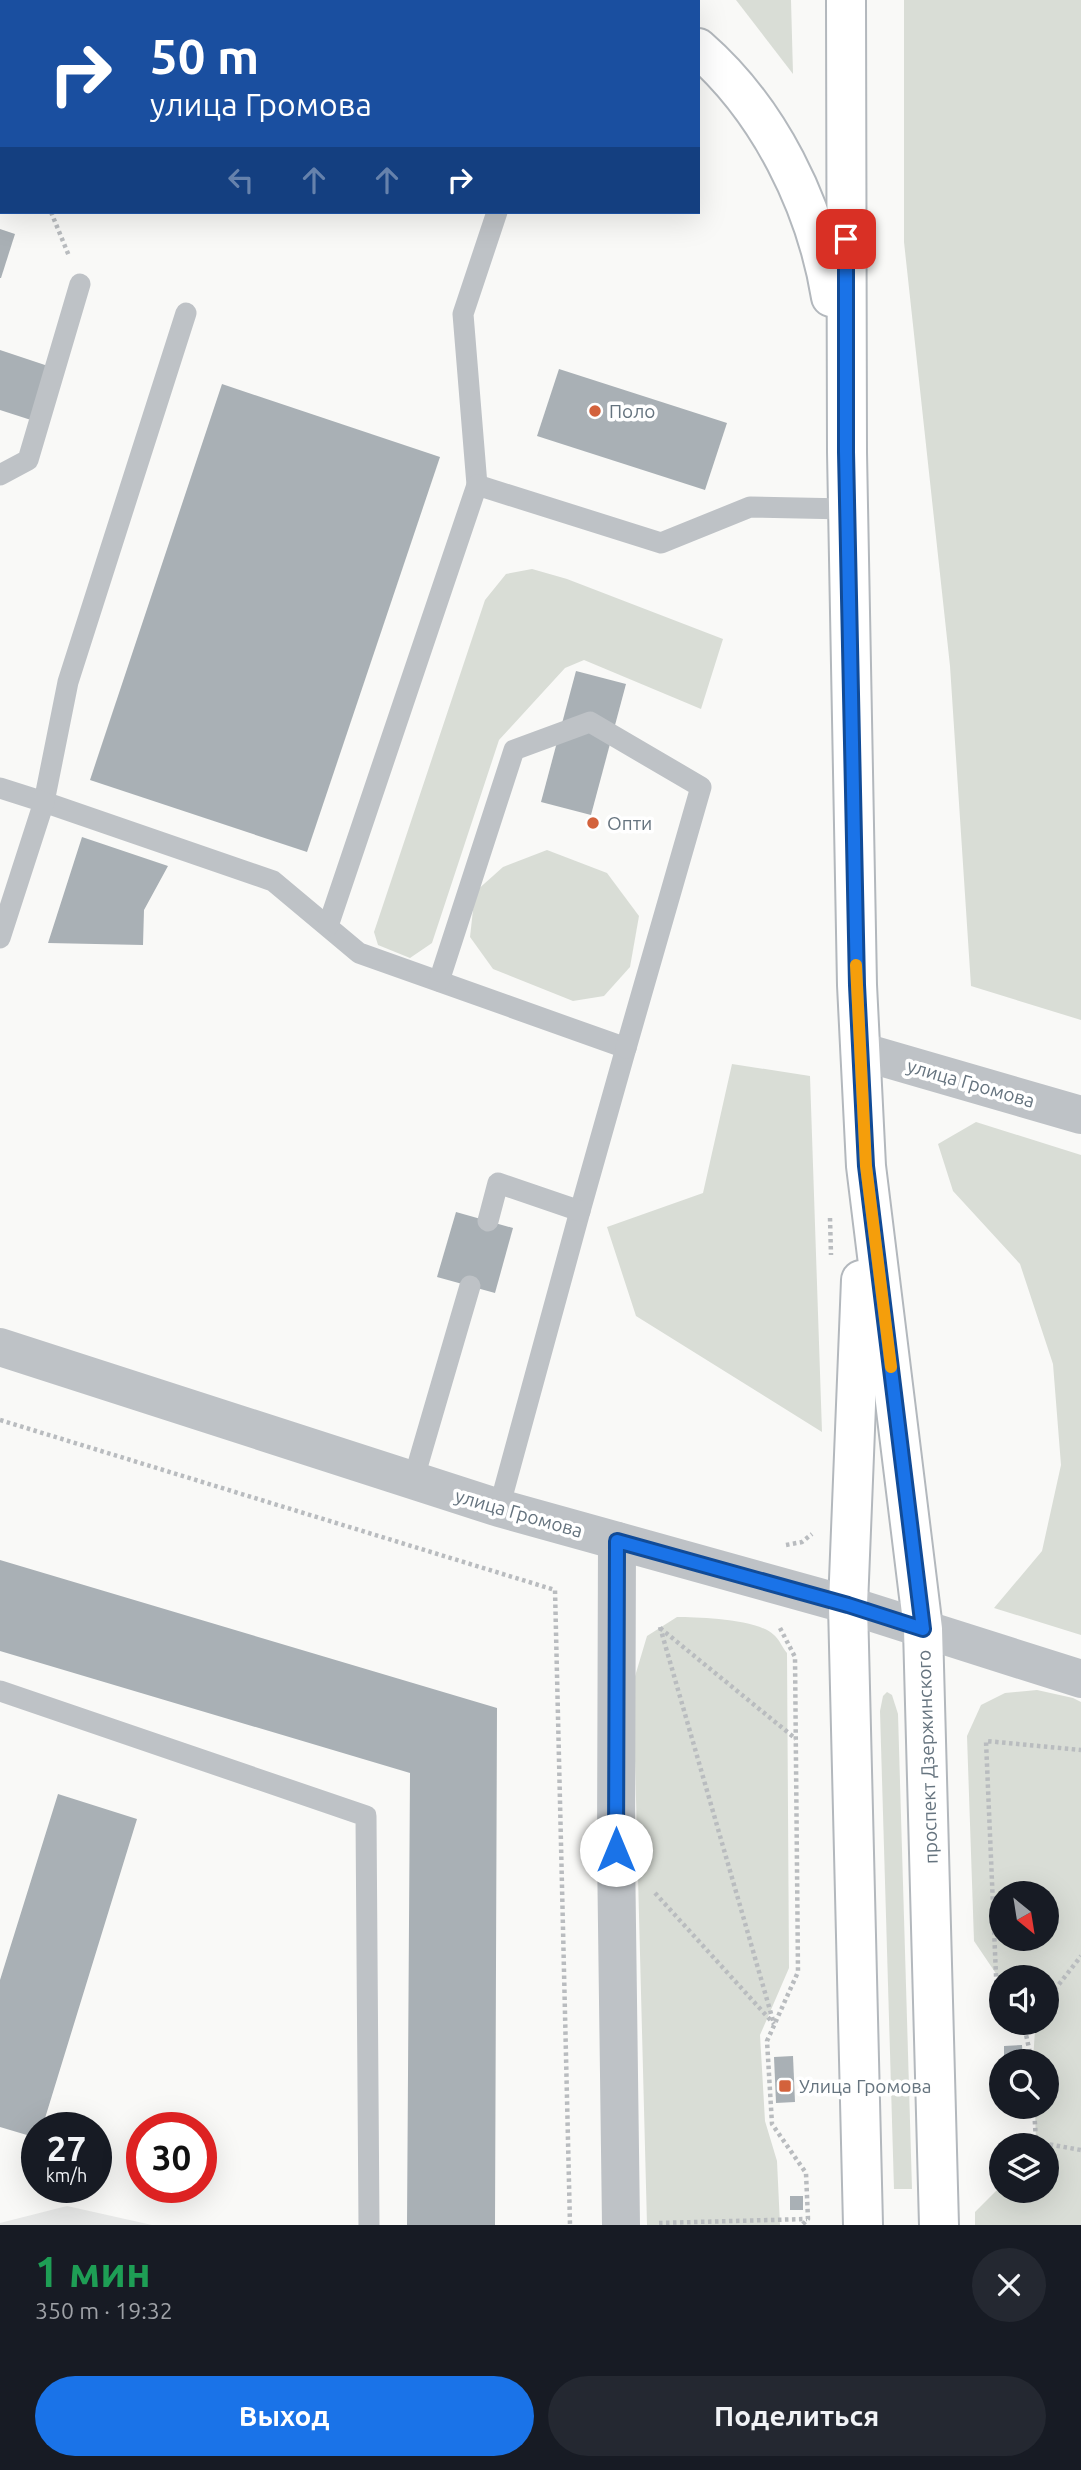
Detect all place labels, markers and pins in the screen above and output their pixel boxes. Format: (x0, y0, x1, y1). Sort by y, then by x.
pin (816, 209, 876, 269)
place label: Поло (609, 400, 655, 422)
marker: Поло (587, 403, 603, 419)
place label: Опти (607, 812, 652, 834)
marker: Опти (585, 815, 601, 831)
place label: Улица Громова (799, 2075, 932, 2097)
marker: Улица Громова (777, 2078, 793, 2094)

